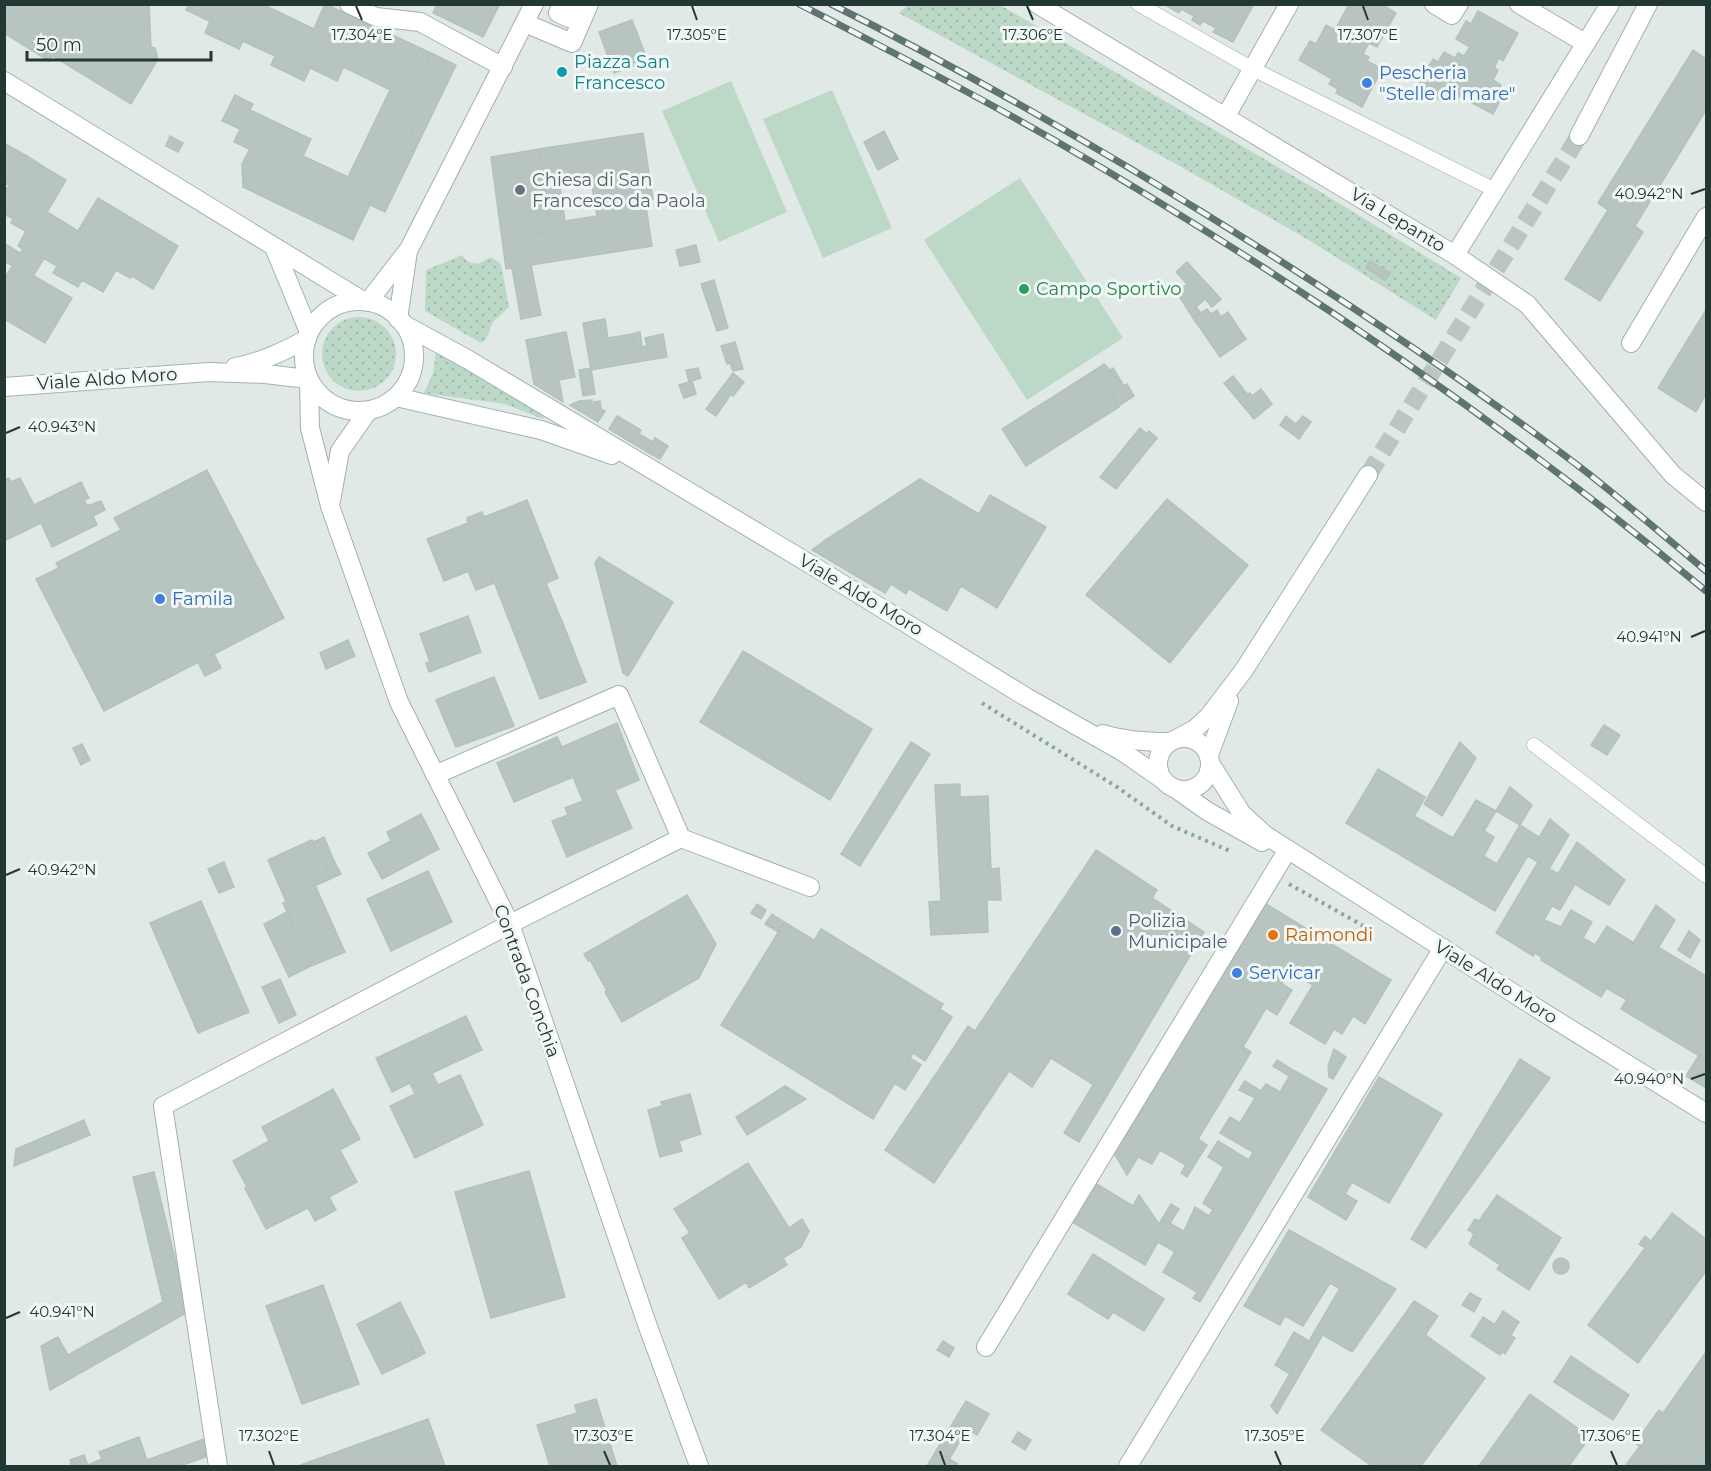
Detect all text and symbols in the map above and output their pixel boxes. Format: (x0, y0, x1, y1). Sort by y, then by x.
scale bar (27, 24, 212, 62)
text: 17.304°E (332, 25, 392, 44)
text: 17.305°E (667, 25, 727, 44)
text: 17.306°E (1003, 25, 1063, 44)
text: 17.307°E (1338, 25, 1398, 44)
text: 50 m (36, 34, 82, 56)
place label: Piazza San Francesco (574, 51, 670, 94)
place label: Pescheria "Stelle di mare" (1379, 62, 1516, 105)
marker: Piazza San Francesco (555, 65, 569, 79)
marker: Pescheria "Stelle di mare" (1360, 76, 1374, 90)
place label: Chiesa di San Francesco da Paola (532, 169, 706, 212)
marker: Chiesa di San Francesco da Paola (513, 183, 527, 197)
street label: Via Lepanto (1346, 183, 1450, 257)
text: 40.942°N (1615, 184, 1683, 203)
place label: Campo Sportivo (1036, 278, 1182, 300)
marker: Campo Sportivo (1017, 282, 1031, 296)
street label: Viale Aldo Moro (36, 363, 178, 395)
text: 40.943°N (28, 417, 96, 436)
street label: Viale Aldo Moro (795, 549, 927, 641)
place label: Famila (172, 588, 233, 610)
marker: Famila (153, 592, 167, 606)
text: 40.941°N (1616, 627, 1682, 646)
text: 40.942°N (28, 860, 96, 879)
street label: Contrada Conchia (489, 901, 565, 1061)
place label: Polizia Municipale (1128, 910, 1228, 953)
marker: Polizia Municipale (1109, 924, 1123, 938)
place label: Raimondi (1285, 924, 1373, 946)
marker: Raimondi (1266, 928, 1280, 942)
street label: Viale Aldo Moro (1430, 935, 1562, 1029)
place label: Servicar (1249, 962, 1321, 984)
marker: Servicar (1230, 966, 1244, 980)
text: 40.940°N (1614, 1069, 1684, 1088)
text: 40.941°N (29, 1302, 95, 1321)
text: 17.302°E (239, 1426, 299, 1445)
text: 17.303°E (574, 1426, 634, 1445)
text: 17.304°E (910, 1426, 970, 1445)
text: 17.305°E (1245, 1426, 1305, 1445)
text: 17.306°E (1581, 1426, 1641, 1445)

